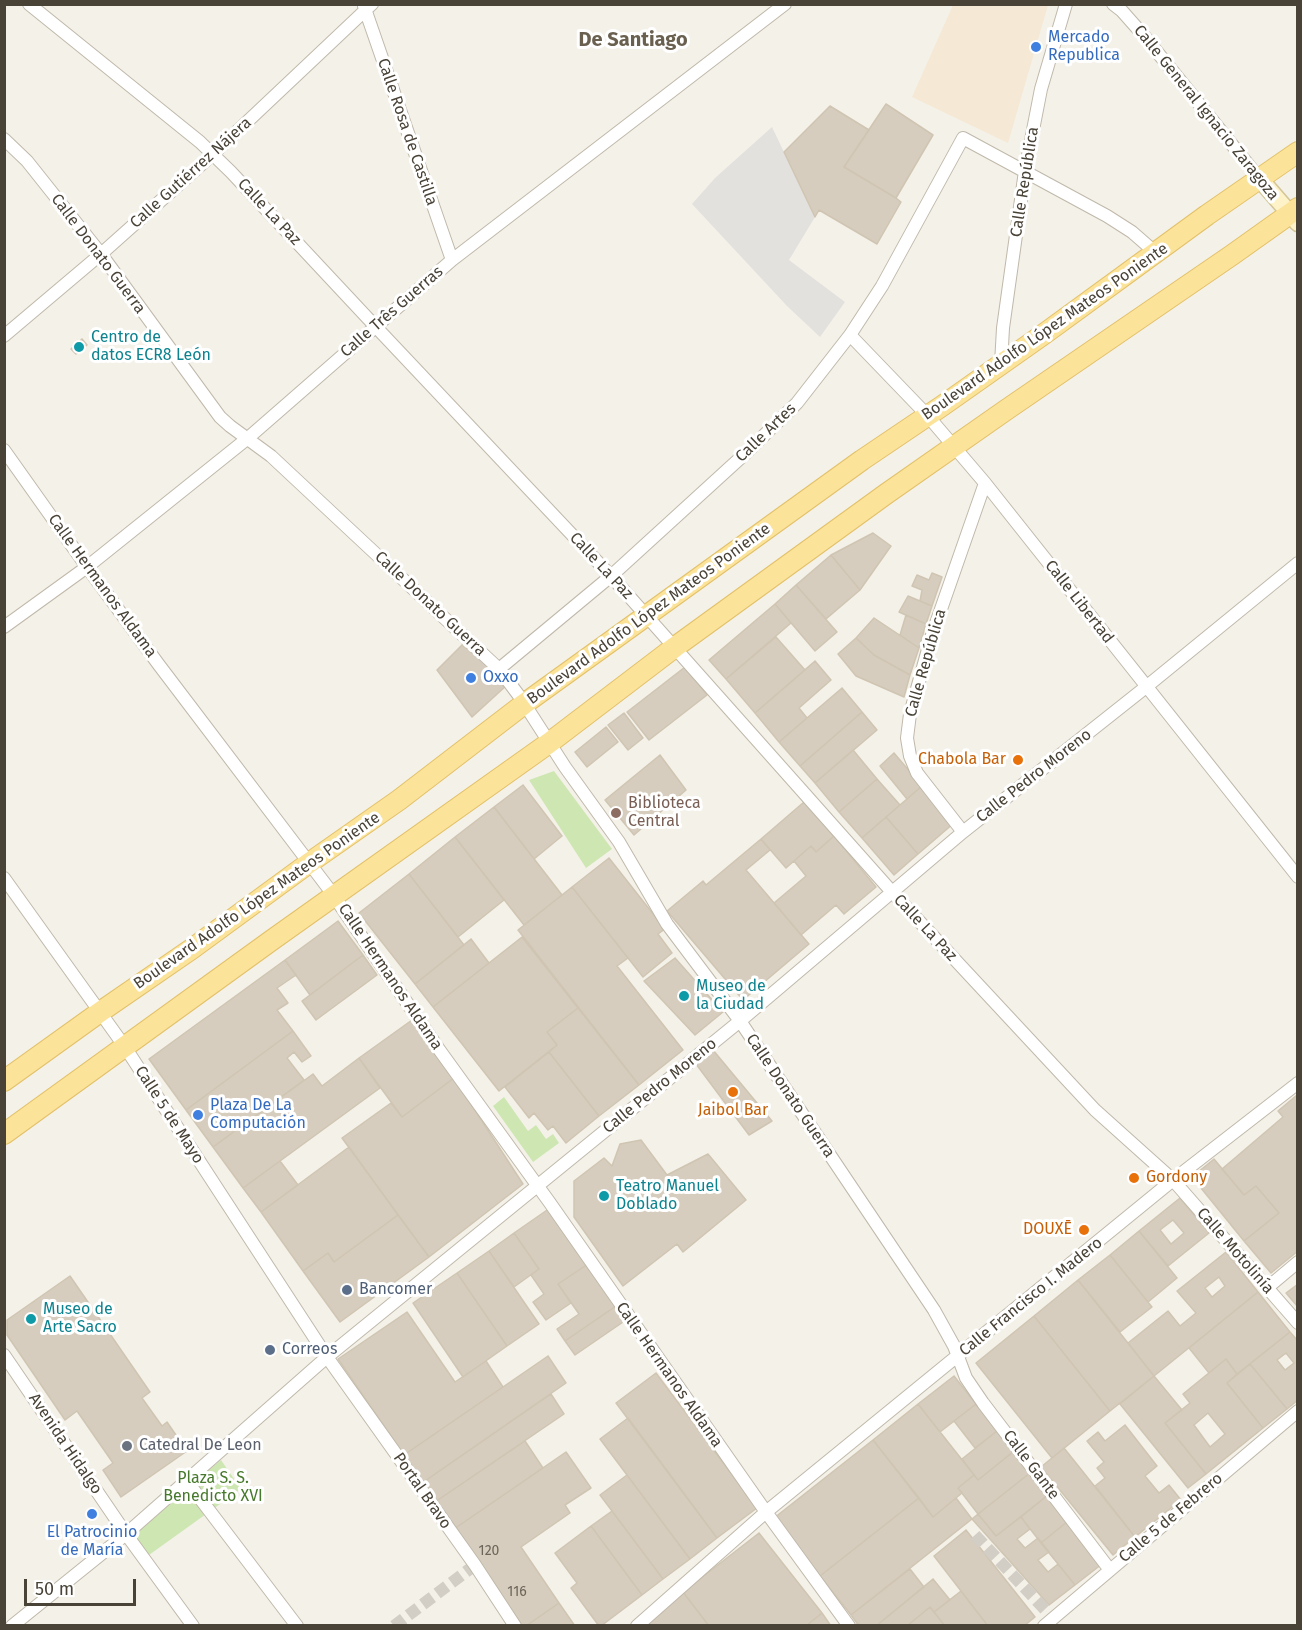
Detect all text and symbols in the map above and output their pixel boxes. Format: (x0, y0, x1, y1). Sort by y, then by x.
street label: Calle General Ignacio Zaragoza (1129, 21, 1283, 205)
district label: De Santiago (578, 28, 688, 52)
place label: Mercado Republica (1048, 28, 1120, 66)
marker: Mercado Republica (1029, 40, 1043, 54)
street label: Calle Rosa de Castilla (373, 56, 441, 208)
street label: Calle Gutiérrez Nájera (126, 113, 256, 233)
street label: Calle República (1007, 125, 1043, 239)
street label: Calle La Paz (233, 175, 305, 249)
street label: Calle Donato Guerra (47, 190, 149, 318)
street label: Boulevard Adolfo López Mateos Poniente (918, 239, 1172, 425)
street label: Calle Três Guerras (337, 262, 447, 362)
place label: Centro de datos ECR8 León (91, 328, 211, 366)
marker: Centro de datos ECR8 León (72, 340, 86, 354)
street label: Calle Artes (732, 399, 800, 467)
street label: Calle Hermanos Aldama (43, 511, 161, 661)
street label: Boulevard Adolfo López Mateos Poniente (524, 519, 774, 709)
street label: Calle La Paz (565, 529, 637, 603)
street label: Calle Donato Guerra (370, 548, 490, 660)
street label: Calle Libertad (1041, 557, 1117, 647)
street label: Calle República (901, 607, 951, 719)
place label: Oxxo (483, 668, 519, 688)
marker: Oxxo (464, 671, 478, 685)
street label: Calle Pedro Moreno (973, 725, 1095, 827)
place label: Chabola Bar (918, 750, 1006, 770)
marker: Chabola Bar (1011, 753, 1025, 767)
place label: Biblioteca Central (628, 794, 701, 832)
marker: Biblioteca Central (609, 806, 623, 820)
street label: Boulevard Adolfo López Mateos Poniente (130, 808, 384, 994)
street label: Calle La Paz (889, 891, 961, 965)
street label: Calle Hermanos Aldama (334, 900, 446, 1054)
place label: Museo de la Ciudad (696, 977, 766, 1015)
marker: Museo de la Ciudad (677, 989, 691, 1003)
street label: Calle Donato Guerra (741, 1030, 839, 1162)
street label: Calle Pedro Moreno (599, 1034, 721, 1138)
street label: Calle 5 de Mayo (130, 1063, 208, 1167)
marker: Jaibol Bar (726, 1085, 740, 1099)
place label: Plaza De La Computación (210, 1096, 306, 1134)
place label: Jaibol Bar (698, 1101, 768, 1121)
marker: Plaza De La Computación (191, 1108, 205, 1122)
place label: Gordony (1146, 1168, 1207, 1188)
marker: Gordony (1127, 1171, 1141, 1185)
place label: Teatro Manuel Doblado (616, 1177, 719, 1215)
marker: Teatro Manuel Doblado (597, 1189, 611, 1203)
street label: Calle Motolinía (1192, 1204, 1278, 1298)
place label: DOUXĒ (1023, 1220, 1072, 1240)
marker: DOUXĒ (1077, 1223, 1091, 1237)
street label: Calle Francisco I. Madero (956, 1233, 1106, 1361)
place label: Bancomer (359, 1280, 432, 1300)
marker: Bancomer (340, 1283, 354, 1297)
street label: Calle Hermanos Aldama (612, 1299, 726, 1451)
place label: Museo de Arte Sacro (43, 1300, 117, 1338)
marker: Museo de Arte Sacro (24, 1312, 38, 1326)
place label: Correos (282, 1340, 337, 1360)
marker: Correos (263, 1343, 277, 1357)
street label: Avenida Hidalgo (24, 1390, 106, 1498)
street label: Calle Gante (999, 1426, 1063, 1504)
place label: Catedral De Leon (139, 1436, 262, 1456)
marker: Catedral De Leon (120, 1439, 134, 1453)
street label: Portal Bravo (389, 1449, 455, 1533)
park label: Plaza S. S. Benedicto XVI (163, 1469, 263, 1507)
street label: Calle 5 de Febrero (1115, 1469, 1227, 1567)
marker: El Patrocinio de María (85, 1507, 99, 1521)
place label: El Patrocinio de María (47, 1523, 137, 1561)
house number: 120 (479, 1543, 499, 1559)
scale bar (27, 1567, 140, 1605)
text: 50 m (35, 1578, 74, 1600)
house number: 116 (507, 1584, 527, 1600)

